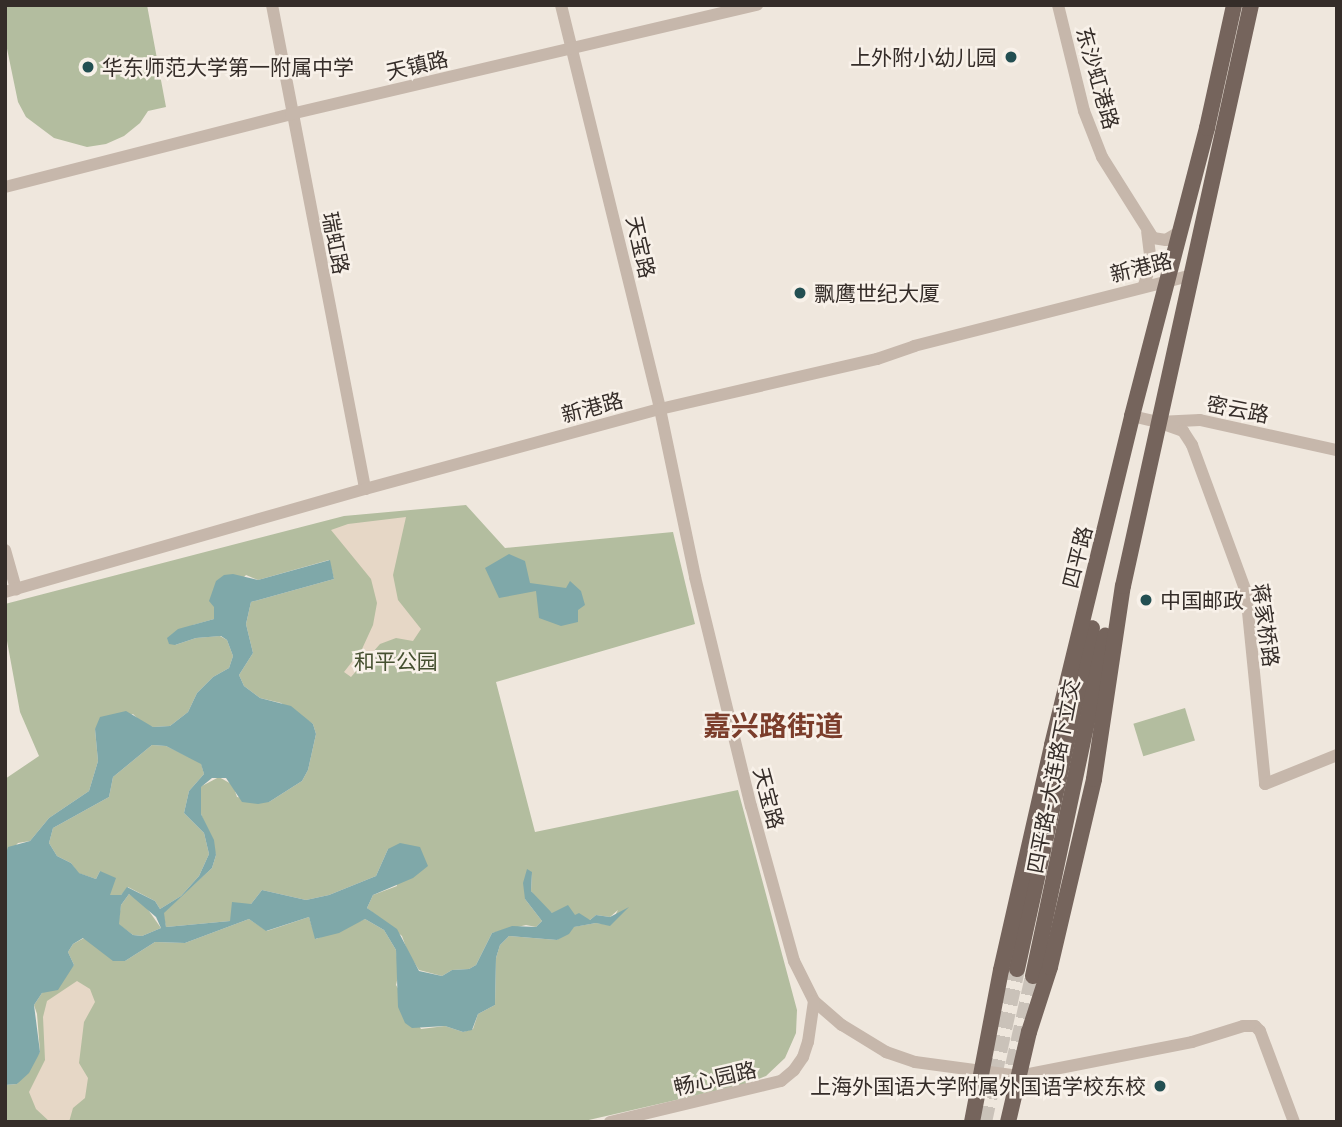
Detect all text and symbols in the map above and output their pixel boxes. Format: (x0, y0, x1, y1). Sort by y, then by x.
street label: 东沙虹港路 (1071, 24, 1125, 132)
place label: 上外附小幼儿园 (850, 44, 997, 70)
street label: 天镇路 (383, 46, 451, 84)
marker: 上外附小幼儿园 (1003, 49, 1019, 65)
place label: 华东师范大学第一附属中学 (102, 54, 354, 80)
marker: 华东师范大学第一附属中学 (80, 59, 96, 75)
street label: 瑞虹路 (318, 210, 354, 276)
street label: 天宝路 (622, 213, 660, 281)
street label: 新港路 (1107, 247, 1175, 287)
place label: 飘鹰世纪大厦 (814, 280, 940, 306)
marker: 飘鹰世纪大厦 (792, 285, 808, 301)
street label: 新港路 (558, 387, 626, 427)
street label: 密云路 (1205, 391, 1271, 427)
street label: 四平路 (1057, 523, 1097, 591)
street label: 蒋家桥路 (1248, 582, 1284, 668)
place label: 中国邮政 (1160, 587, 1244, 613)
marker: 中国邮政 (1138, 592, 1154, 608)
park label: 和平公园 (354, 648, 438, 674)
street label: 四平路-大连路下立交 (1022, 677, 1084, 875)
district label: 嘉兴路街道 (703, 709, 843, 743)
street label: 天宝路 (749, 764, 789, 832)
street label: 畅心园路 (671, 1056, 759, 1100)
place label: 上海外国语大学附属外国语学校东校 (810, 1073, 1146, 1099)
marker: 上海外国语大学附属外国语学校东校 (1152, 1078, 1168, 1094)

